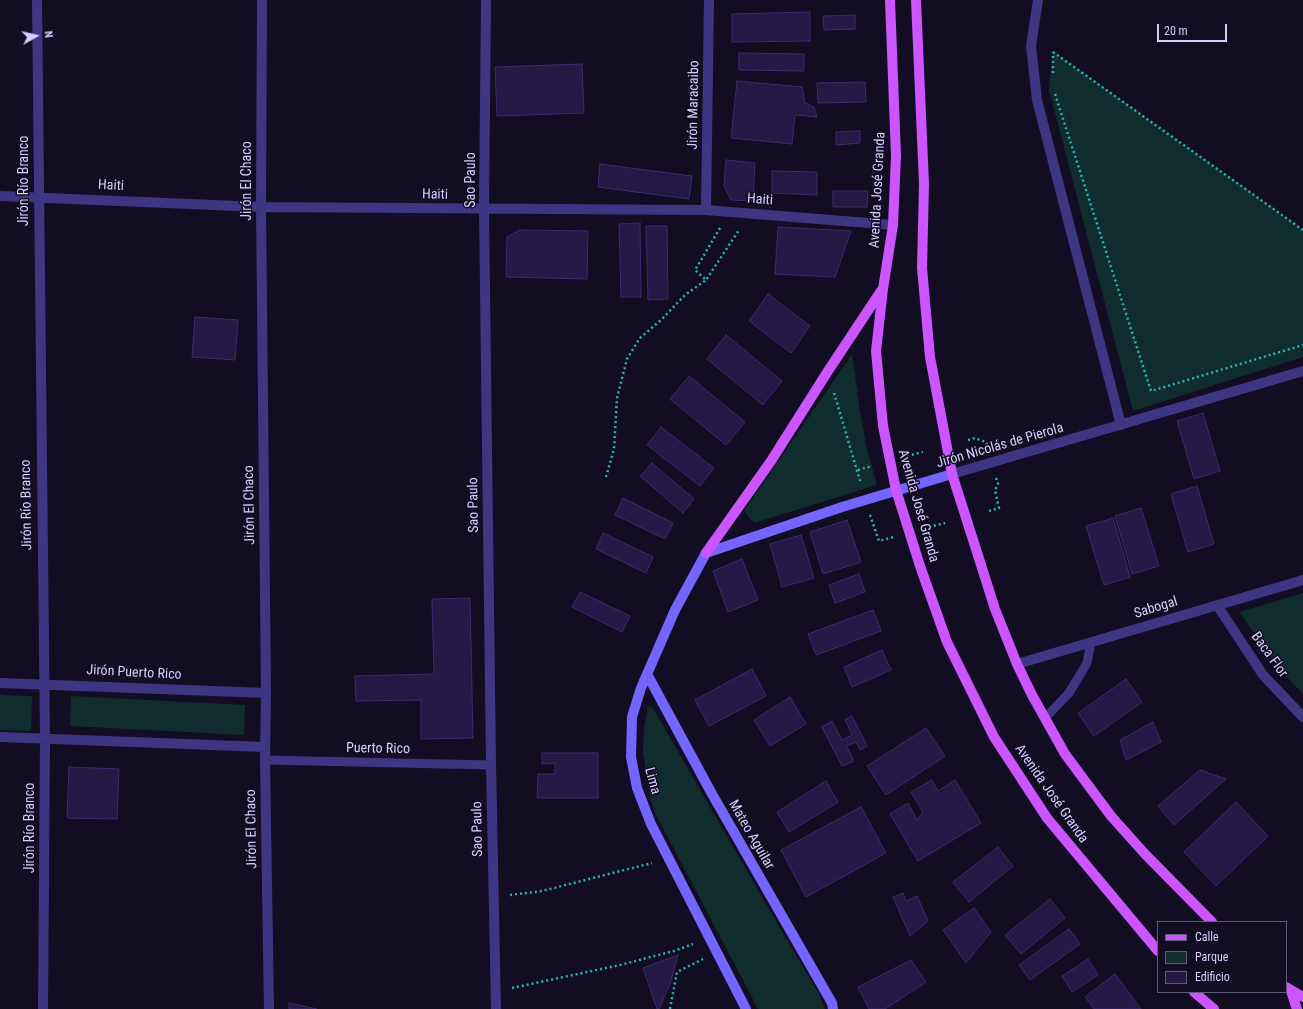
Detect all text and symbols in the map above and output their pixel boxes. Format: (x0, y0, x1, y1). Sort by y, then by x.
north arrow (16, 16, 56, 56)
scale bar (1159, 16, 1229, 42)
text: 20 m (1164, 24, 1188, 38)
text: N (41, 30, 55, 39)
street label: Jirón Maracaibo (685, 60, 703, 150)
street label: Avenida José Granda (867, 131, 889, 249)
street label: Jirón Río Branco (16, 136, 32, 226)
street label: Jirón El Chaco (239, 141, 255, 221)
street label: Sao Paulo (463, 152, 479, 208)
street label: Haiti (98, 177, 124, 195)
street label: Haiti (422, 186, 448, 204)
street label: Haiti (746, 191, 774, 209)
street label: Jirón Nicolás de Pierola (935, 420, 1065, 472)
street label: Avenida José Granda (894, 448, 942, 564)
street label: Jirón Río Branco (18, 460, 36, 550)
street label: Jirón El Chaco (241, 465, 259, 545)
street label: Sao Paulo (465, 477, 483, 533)
street label: Sabogal (1132, 593, 1180, 623)
street label: Baca Flor (1247, 629, 1291, 681)
street label: Jirón Puerto Rico (86, 662, 182, 684)
street label: Puerto Rico (346, 740, 410, 758)
street label: Avenida José Granda (1011, 742, 1091, 846)
street label: Lima (640, 766, 664, 796)
street label: Jirón Río Branco (22, 783, 38, 873)
street label: Jirón El Chaco (243, 789, 261, 869)
street label: Mateo Aguilar (724, 797, 778, 873)
street label: Sao Paulo (469, 801, 487, 857)
legend (1157, 921, 1287, 993)
text: Calle (1195, 930, 1219, 944)
text: Parque (1195, 950, 1228, 964)
text: Edificio (1195, 970, 1230, 984)

